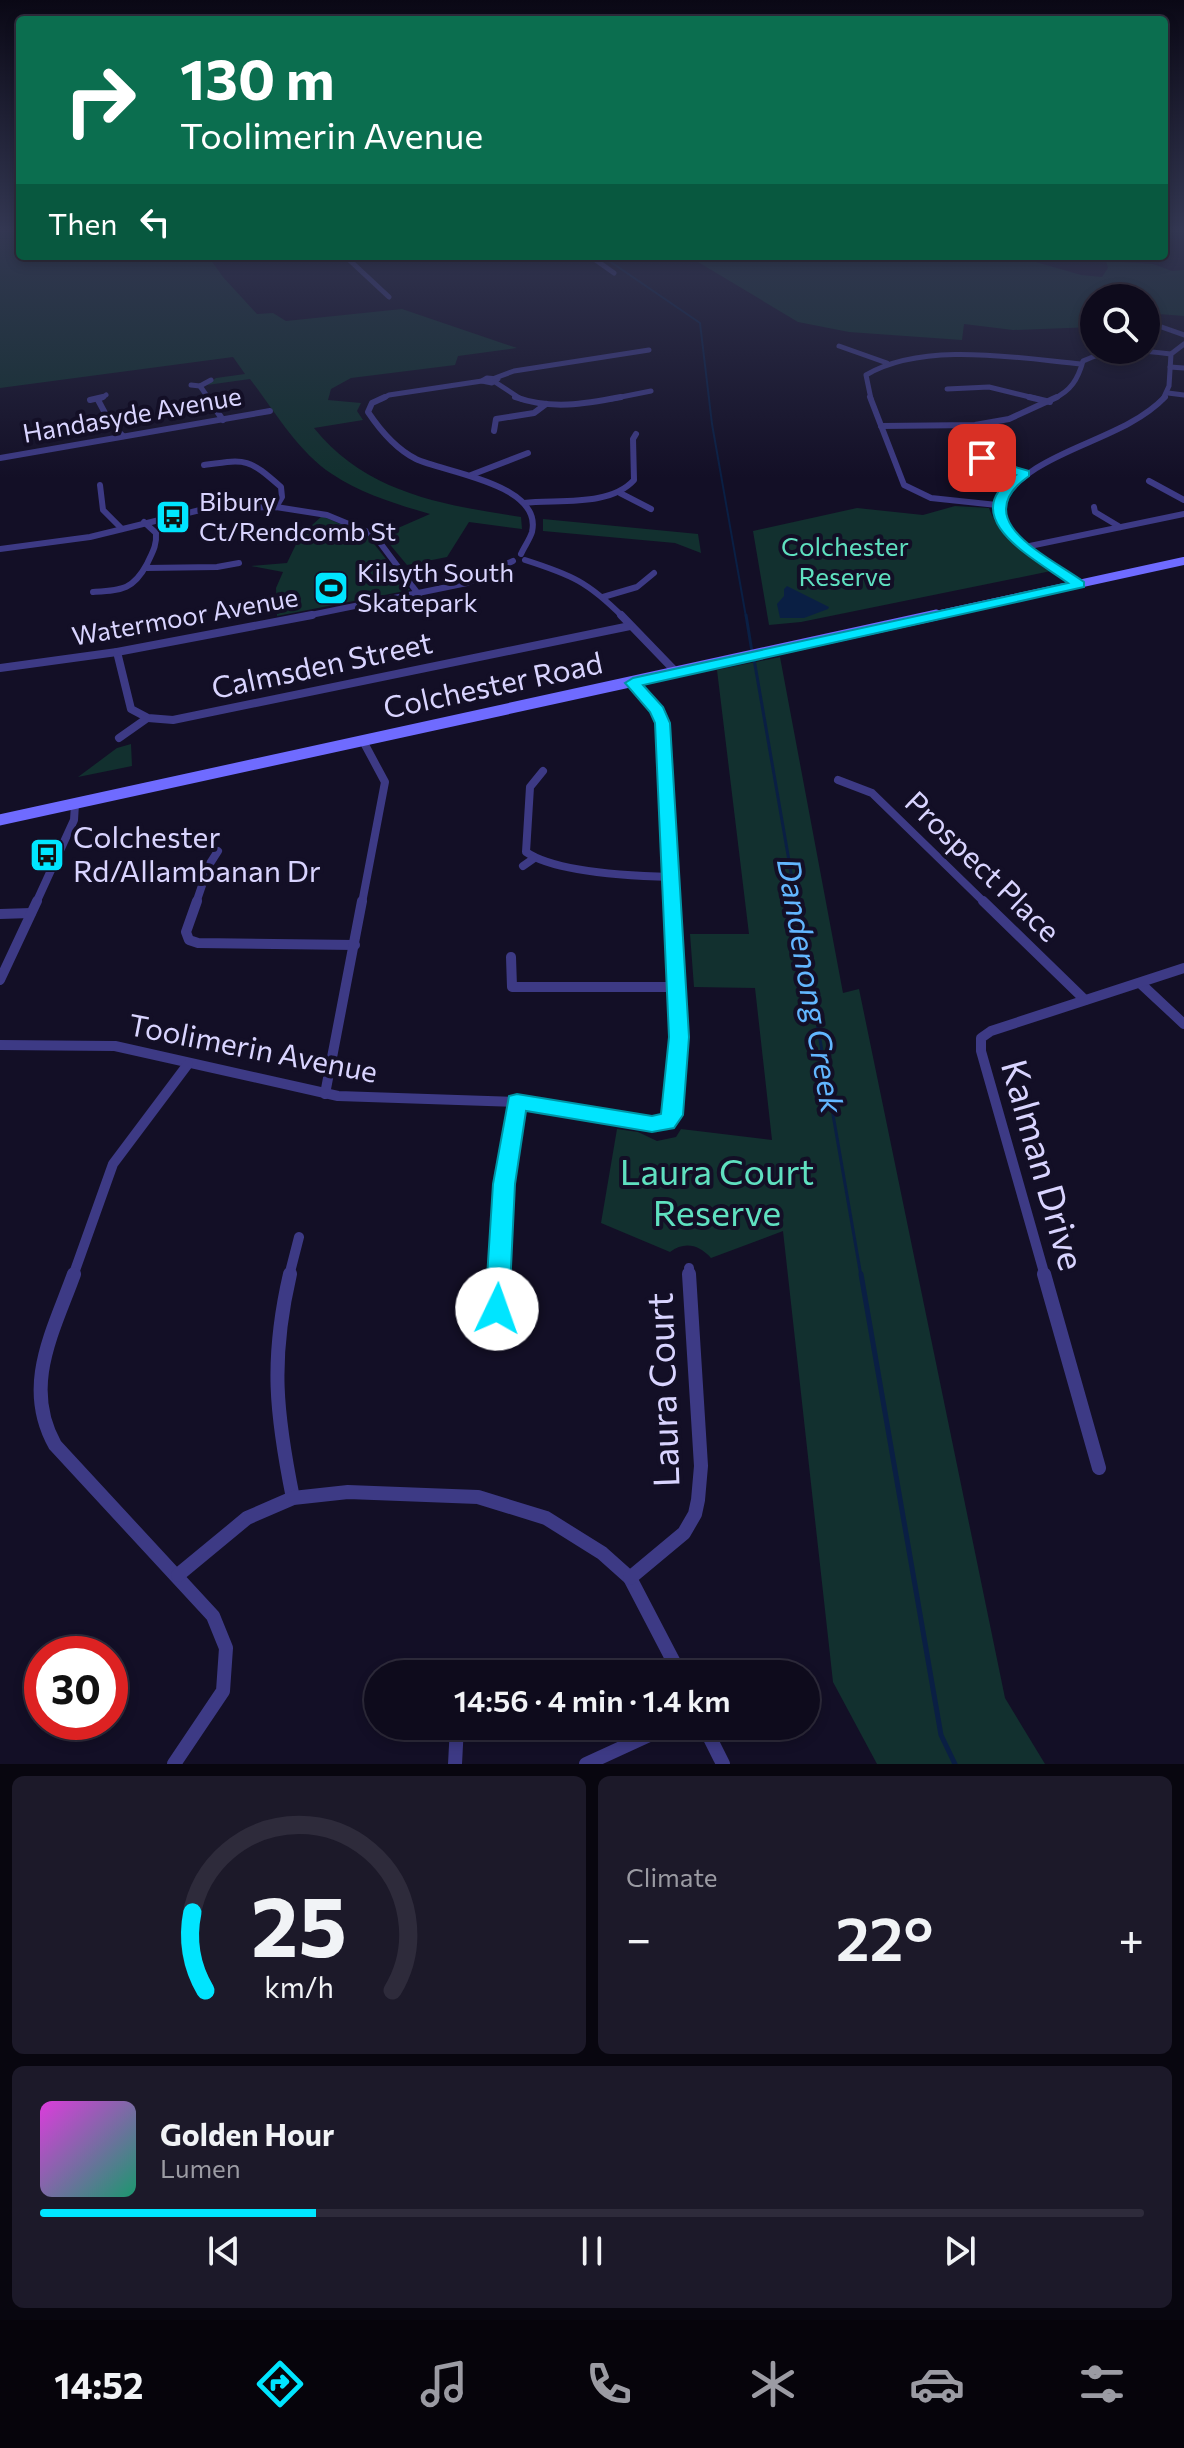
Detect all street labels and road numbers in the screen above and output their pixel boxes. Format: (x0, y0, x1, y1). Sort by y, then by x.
street label: Handasyde Avenue (20, 379, 244, 448)
street label: Watermoor Avenue (69, 580, 300, 651)
street label: Calmsden Street (208, 622, 435, 705)
street label: Colchester Road (379, 642, 605, 725)
street label: Prospect Place (899, 782, 1069, 948)
street label: Toolimerin Avenue (126, 1004, 381, 1089)
street label: Kalman Drive (994, 1054, 1096, 1275)
street label: Laura Court (636, 1292, 686, 1488)

